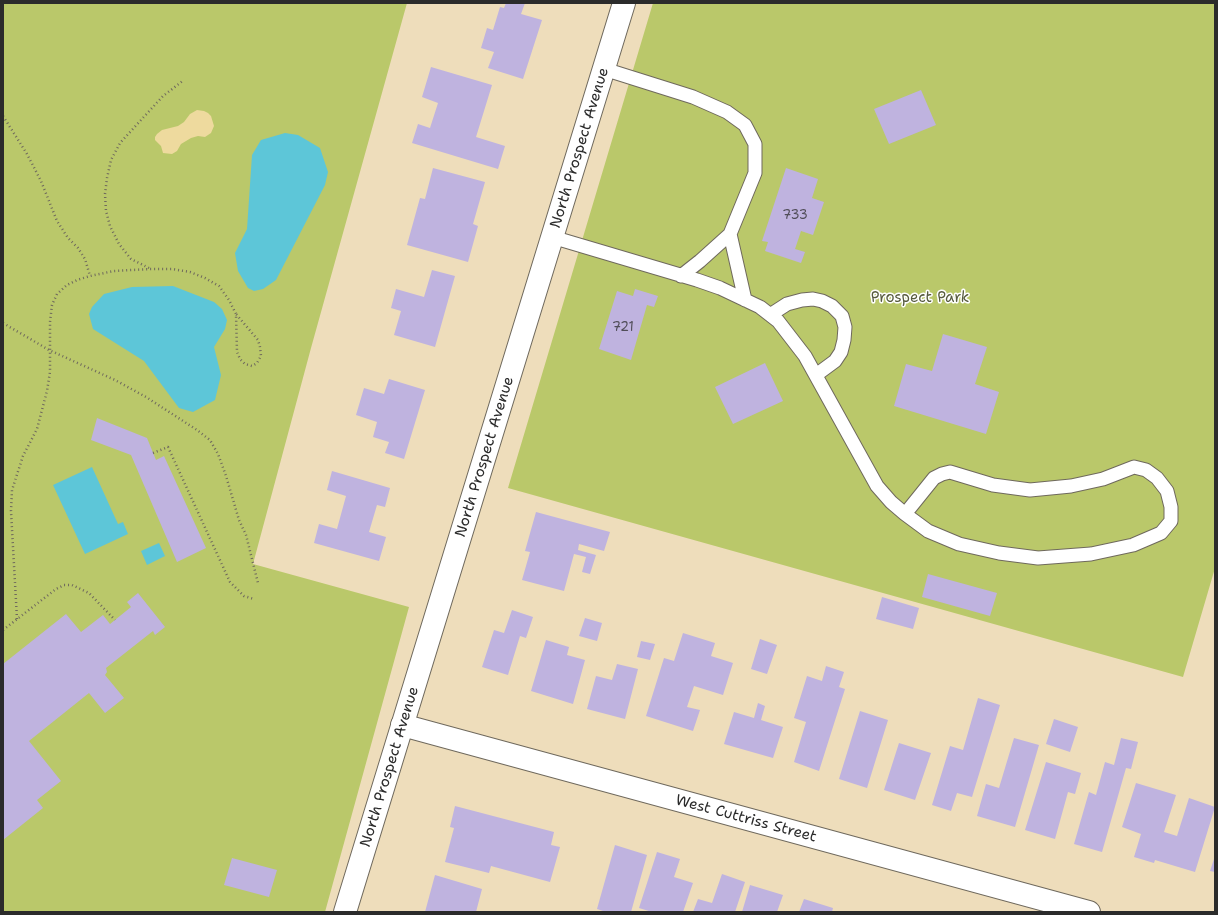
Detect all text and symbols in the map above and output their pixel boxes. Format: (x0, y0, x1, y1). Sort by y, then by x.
street label: North Prospect Avenue (547, 66, 613, 230)
house number: 733 (782, 208, 808, 224)
park label: Prospect Park (871, 289, 969, 307)
house number: 721 (612, 320, 634, 336)
street label: North Prospect Avenue (452, 375, 518, 539)
street label: North Prospect Avenue (357, 685, 423, 849)
street label: West Cuttriss Street (674, 792, 818, 846)

